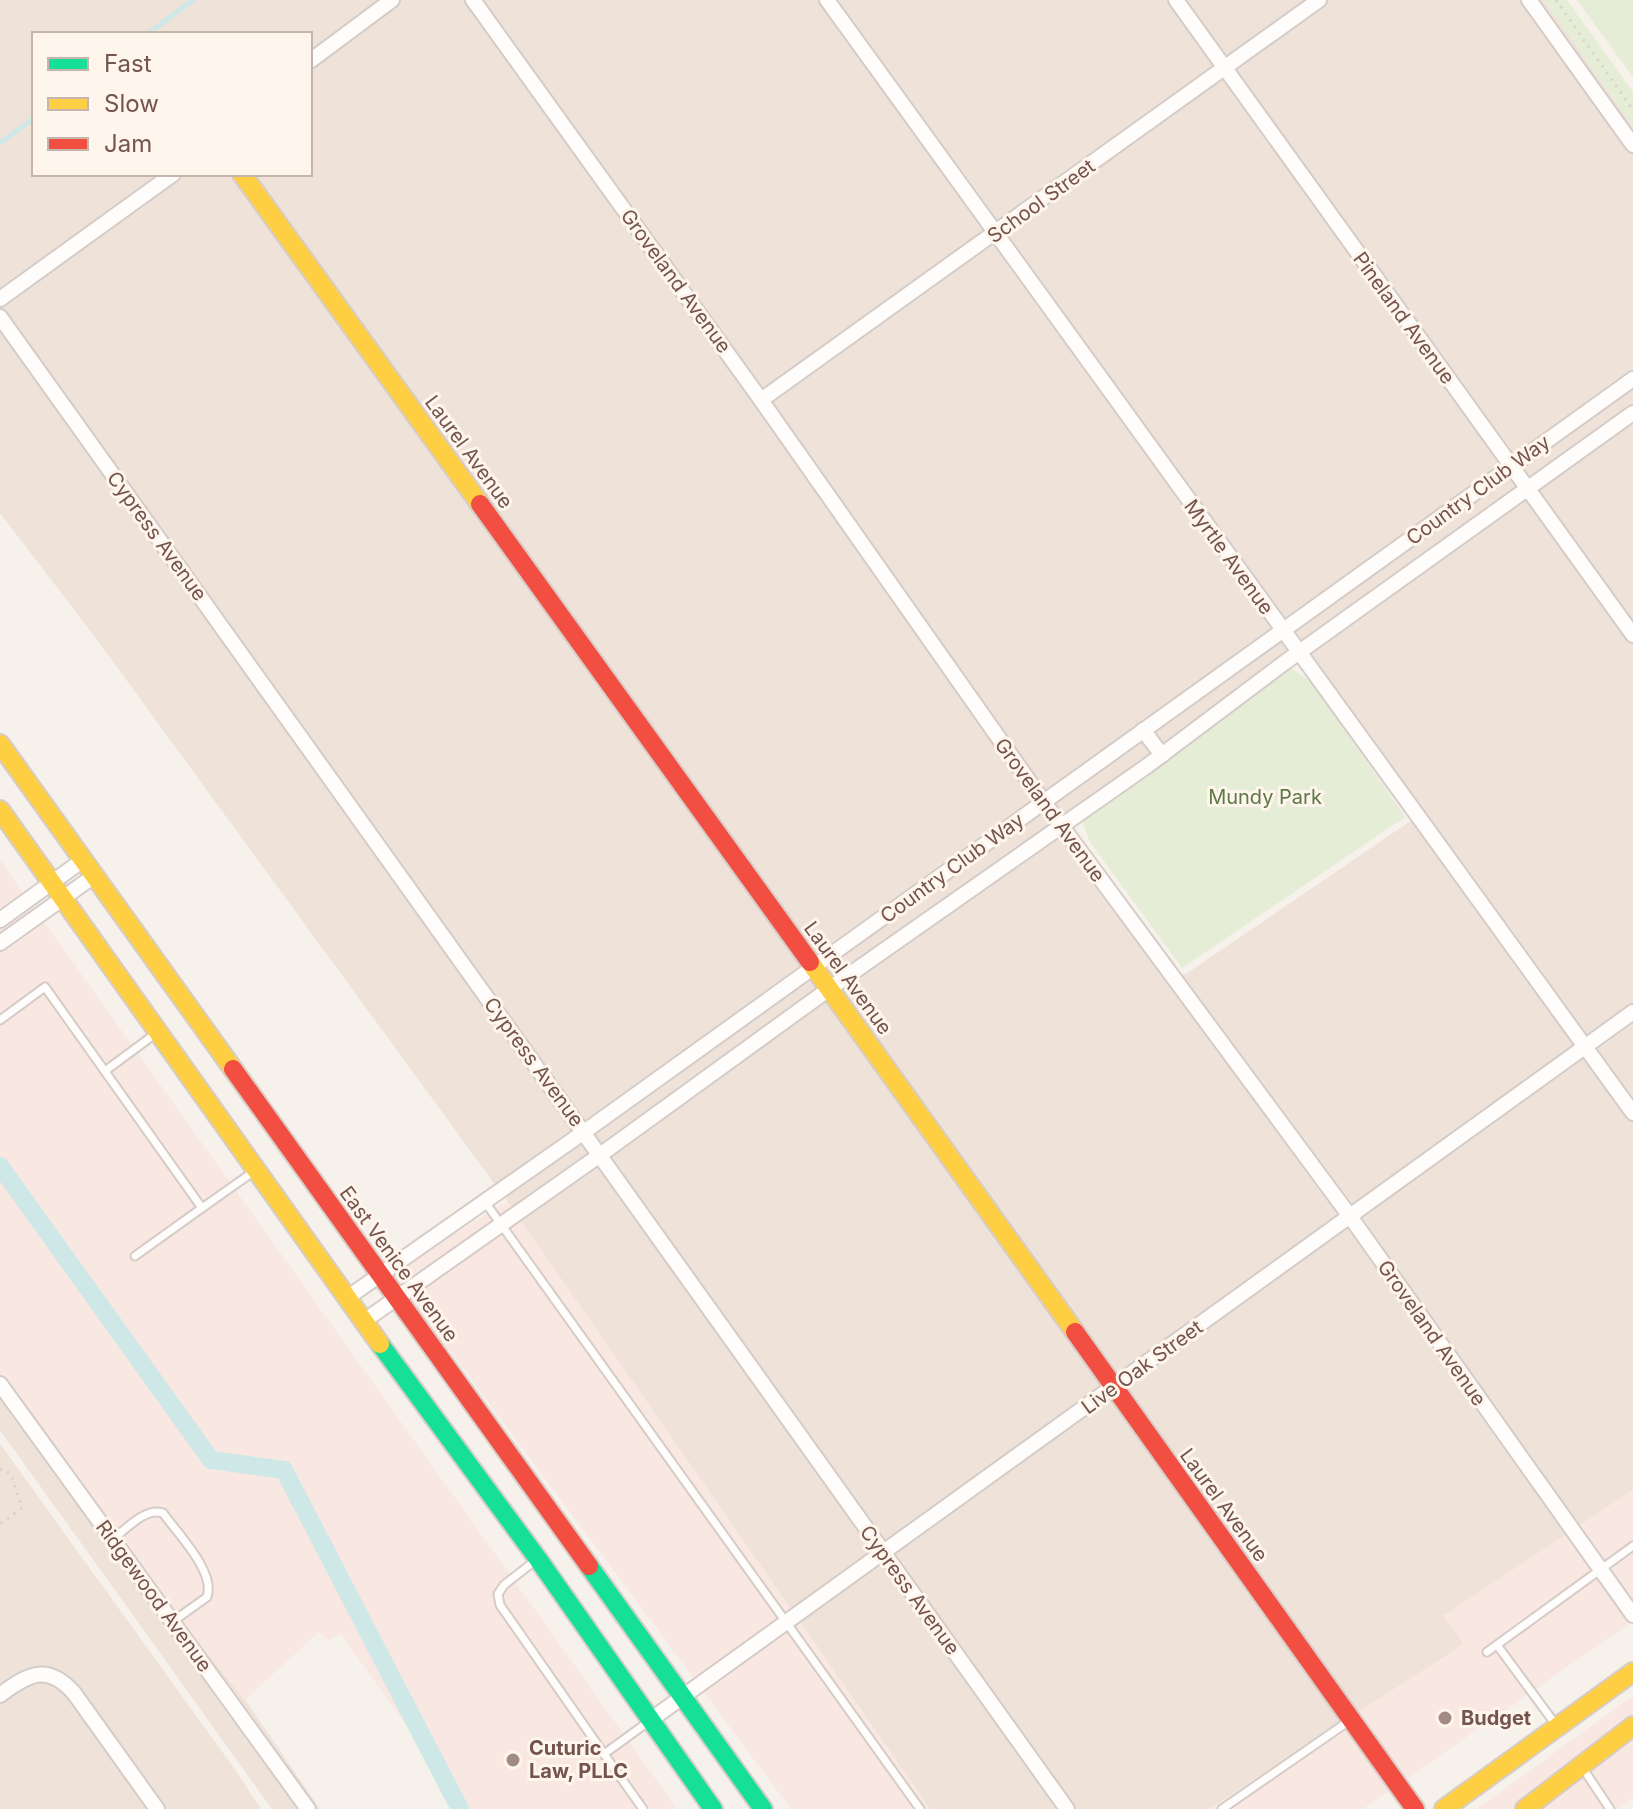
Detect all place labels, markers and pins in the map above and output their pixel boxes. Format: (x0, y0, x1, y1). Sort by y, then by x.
place label: Budget (1461, 1706, 1531, 1730)
marker: Budget (1436, 1709, 1454, 1727)
place label: Cuturic Law, PLLC (529, 1736, 628, 1783)
marker: Cuturic Law, PLLC (504, 1751, 522, 1769)

